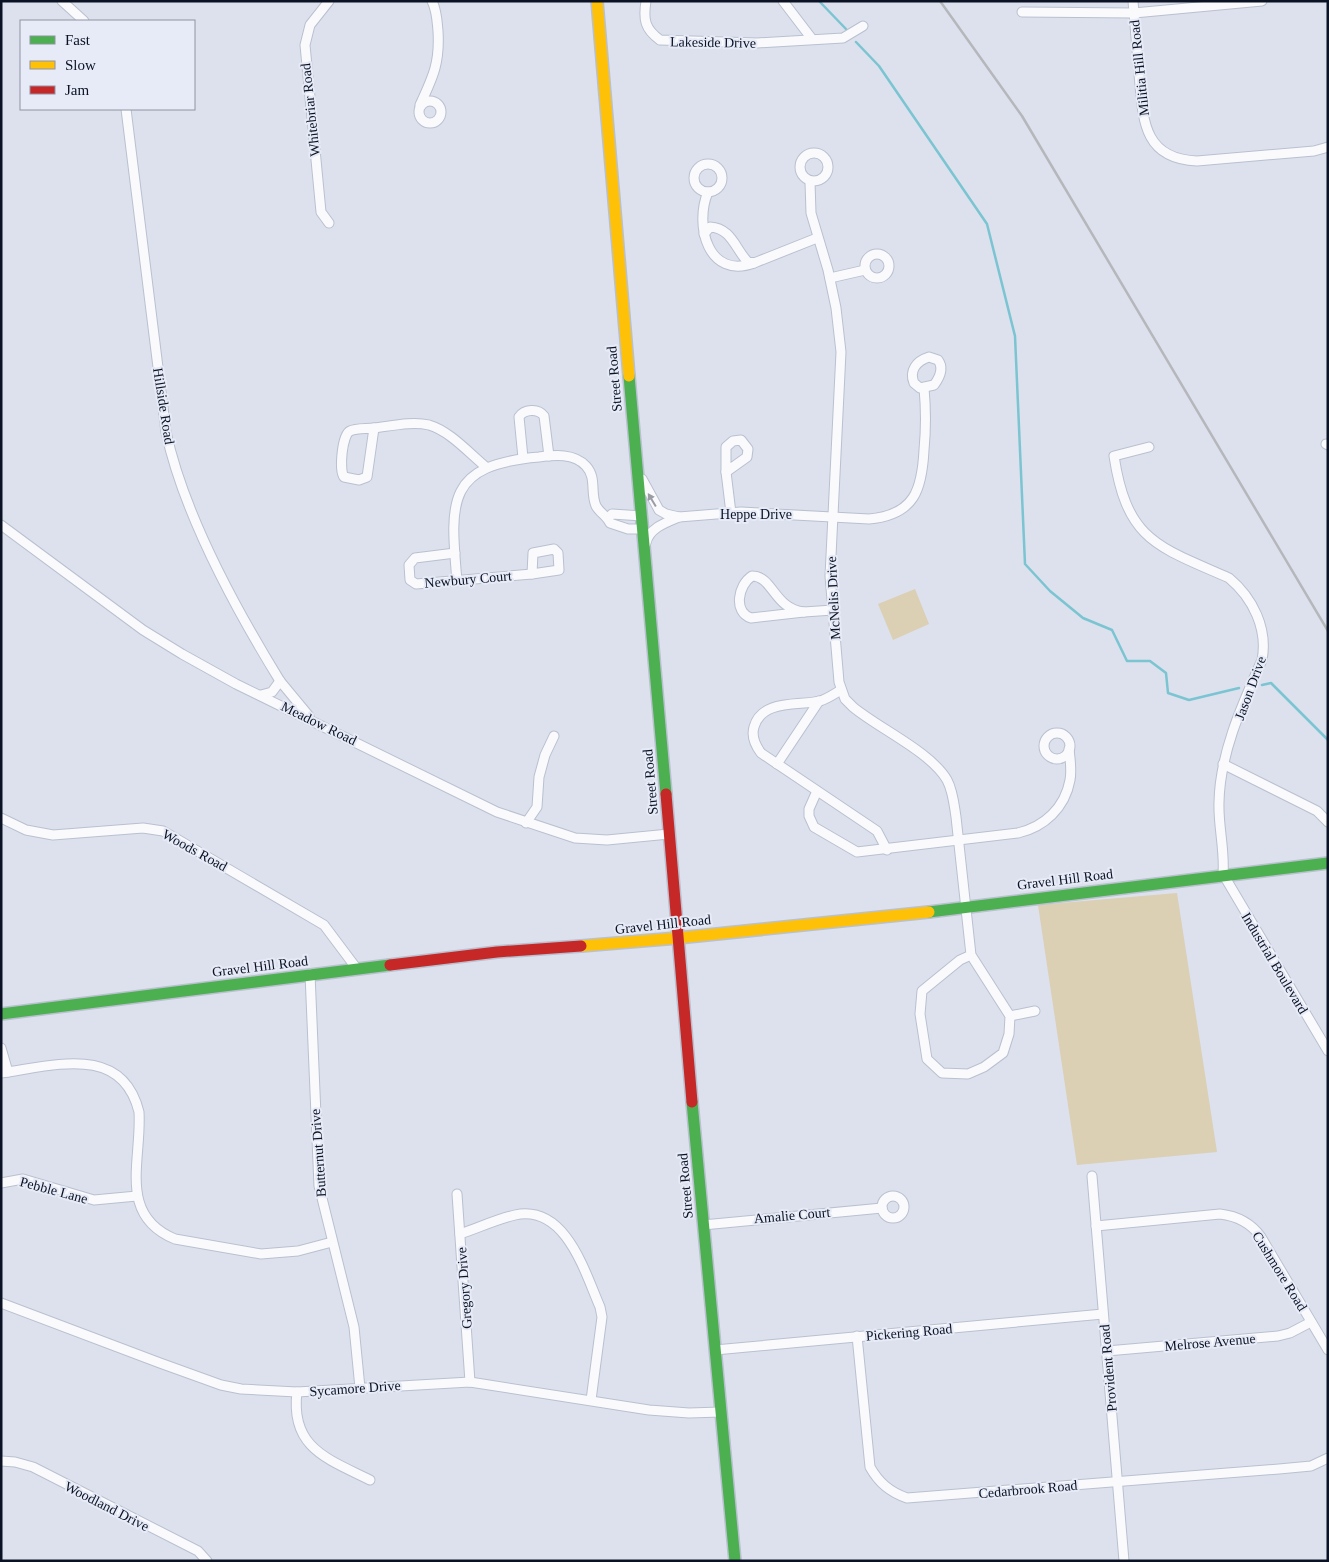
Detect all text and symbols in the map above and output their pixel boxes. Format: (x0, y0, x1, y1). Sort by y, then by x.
street label: Militia Hill Road (1127, 19, 1152, 117)
legend (20, 20, 195, 110)
text: Fast (65, 32, 91, 48)
street label: Lakeside Drive (670, 34, 756, 51)
text: Slow (65, 57, 96, 73)
street label: Whitebriar Road (298, 63, 323, 157)
text: Jam (65, 82, 89, 98)
street label: Street Road (604, 346, 625, 412)
street label: Hillside Road (150, 367, 177, 445)
one-way arrow (648, 493, 657, 507)
street label: Heppe Drive (720, 507, 792, 522)
street label: McNelis Drive (824, 556, 843, 640)
street label: Newbury Court (424, 568, 512, 591)
street label: Jason Drive (1232, 654, 1269, 722)
street label: Meadow Road (279, 699, 359, 748)
street label: Street Road (640, 749, 661, 815)
street label: Woods Road (160, 827, 230, 874)
street label: Gravel Hill Road (1016, 866, 1114, 893)
street label: Industrial Boulevard (1238, 910, 1311, 1017)
street label: Gravel Hill Road (614, 912, 712, 937)
street label: Gravel Hill Road (211, 953, 309, 980)
street label: Butternut Drive (308, 1108, 329, 1198)
street label: Street Road (675, 1153, 696, 1219)
street label: Pebble Lane (18, 1174, 89, 1207)
street label: Amalie Court (753, 1205, 831, 1226)
street label: Cushmore Road (1249, 1229, 1310, 1314)
street label: Gregory Drive (454, 1247, 475, 1329)
street label: Pickering Road (865, 1321, 953, 1344)
street label: Provident Road (1097, 1324, 1120, 1412)
street label: Melrose Avenue (1164, 1331, 1256, 1354)
street label: Sycamore Drive (309, 1378, 401, 1399)
street label: Cedarbrook Road (978, 1478, 1078, 1501)
street label: Woodland Drive (62, 1479, 151, 1534)

